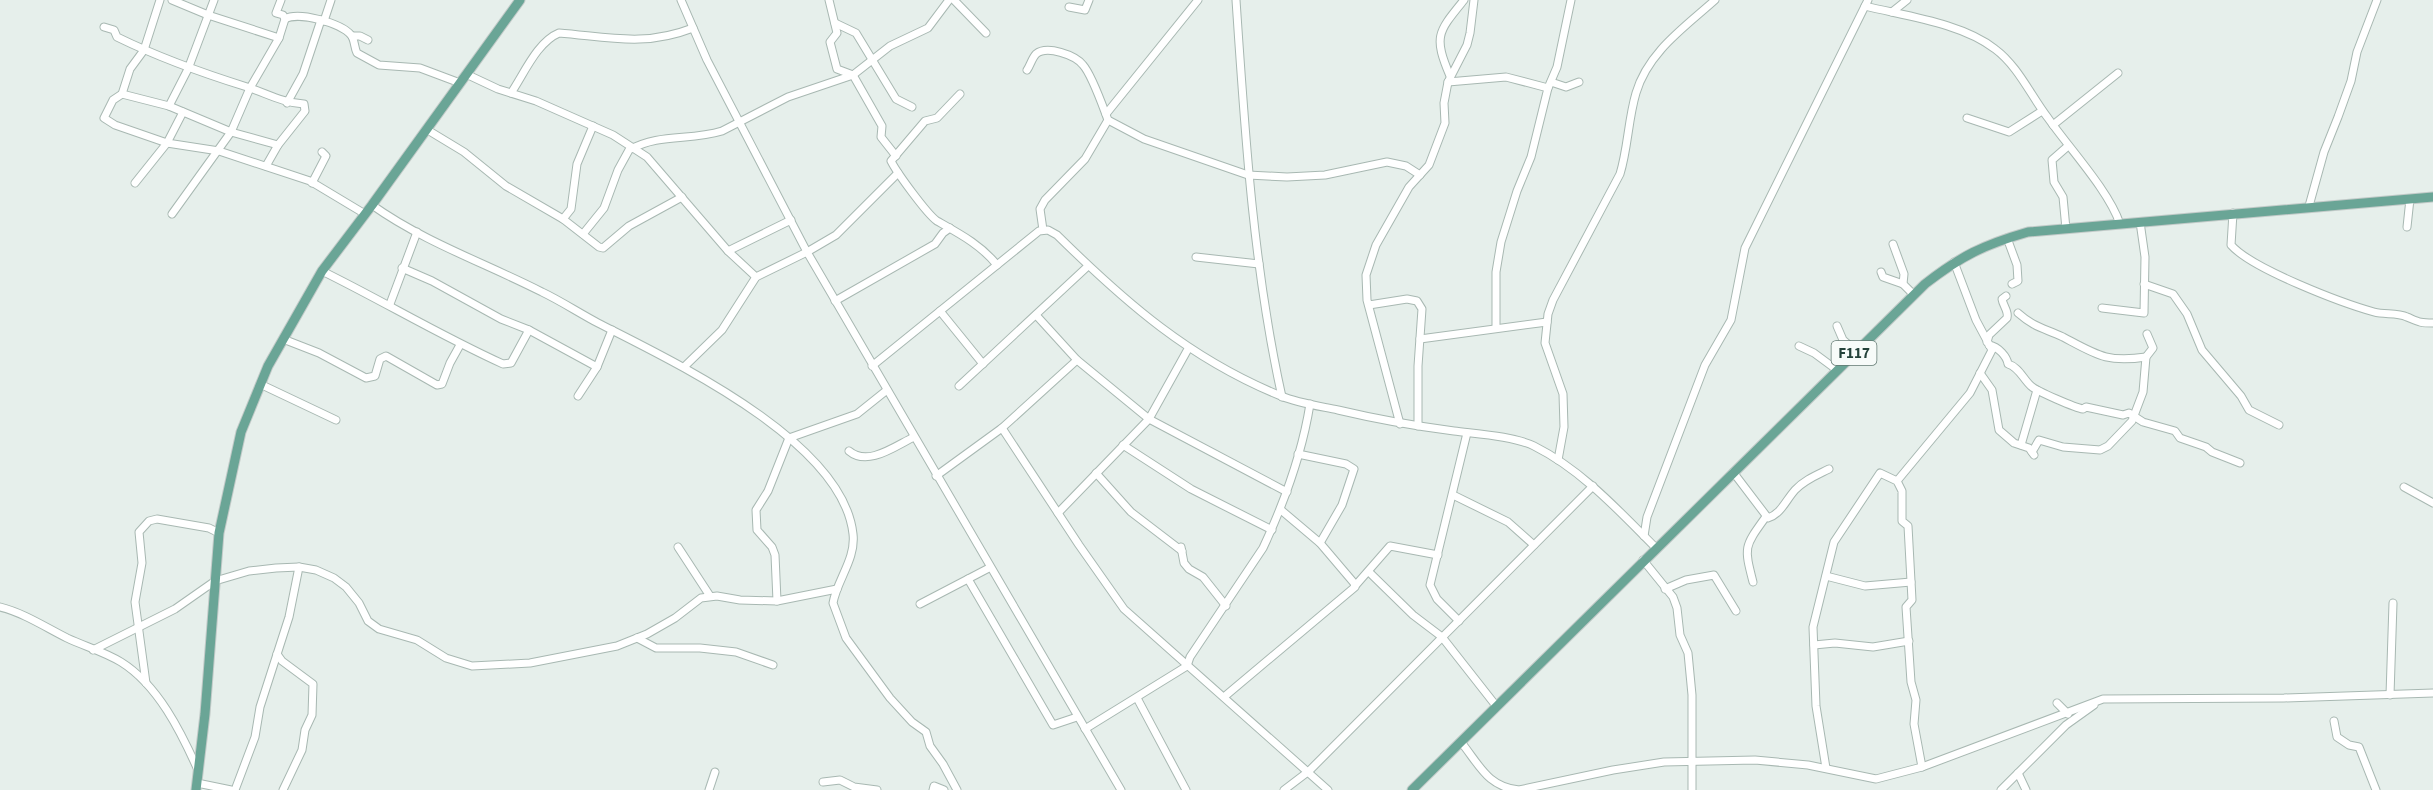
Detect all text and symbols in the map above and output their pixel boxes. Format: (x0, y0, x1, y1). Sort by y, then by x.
road number: F117 (1832, 341, 1876, 365)

